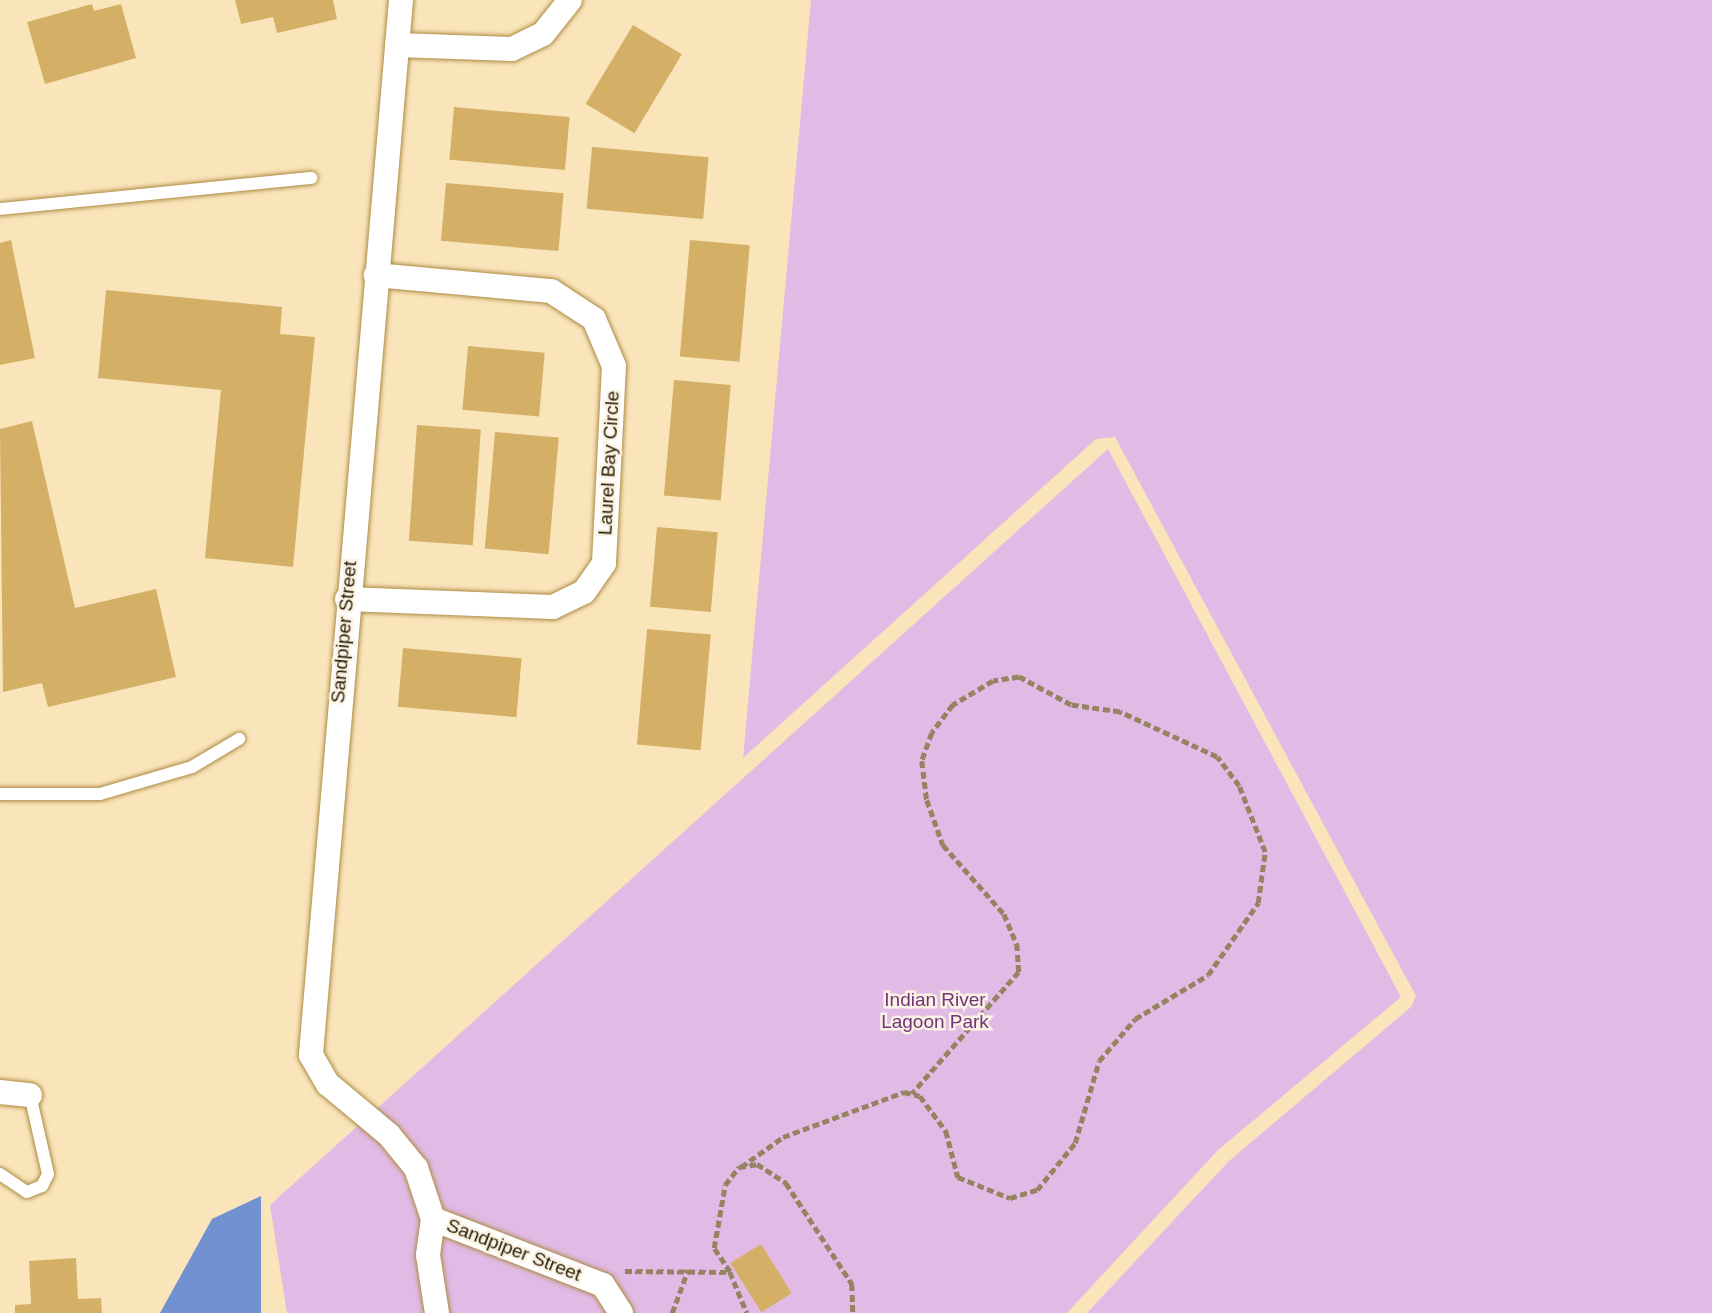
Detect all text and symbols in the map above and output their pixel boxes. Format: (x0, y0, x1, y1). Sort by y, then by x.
street label: Laurel Bay Circle (594, 390, 624, 536)
street label: Sandpiper Street (326, 560, 362, 704)
park label: Indian River Lagoon Park (881, 989, 989, 1033)
street label: Sandpiper Street (443, 1214, 585, 1286)

